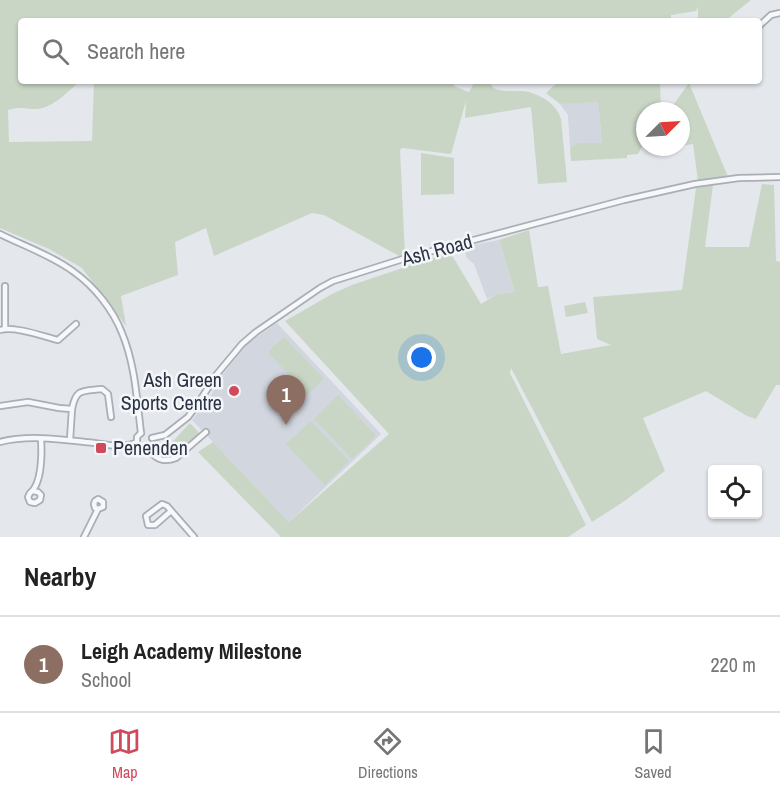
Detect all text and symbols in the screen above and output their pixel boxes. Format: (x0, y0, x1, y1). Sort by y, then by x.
search box (18, 18, 762, 84)
icon: search (39, 35, 72, 68)
text: Search here (87, 36, 185, 66)
north arrow (636, 102, 690, 156)
street label: Ash Road (398, 227, 475, 272)
your location (407, 343, 436, 372)
place label: Ash Green Sports Centre (121, 366, 222, 416)
pin: 1 (266, 376, 306, 425)
marker: Ash Green Sports Centre (227, 384, 241, 398)
place label: Penenden (113, 434, 188, 461)
marker: Penenden (94, 441, 108, 455)
map controls (708, 465, 762, 519)
button: locate (708, 465, 762, 519)
text: Nearby (24, 559, 96, 594)
text: Leigh Academy Milestone (81, 636, 302, 666)
text: 1 (39, 651, 48, 678)
text: 220 m (710, 651, 756, 678)
text: School (81, 666, 131, 693)
tab: Map (108, 725, 141, 783)
tab: Directions (358, 725, 418, 783)
tab: Saved (634, 725, 672, 783)

